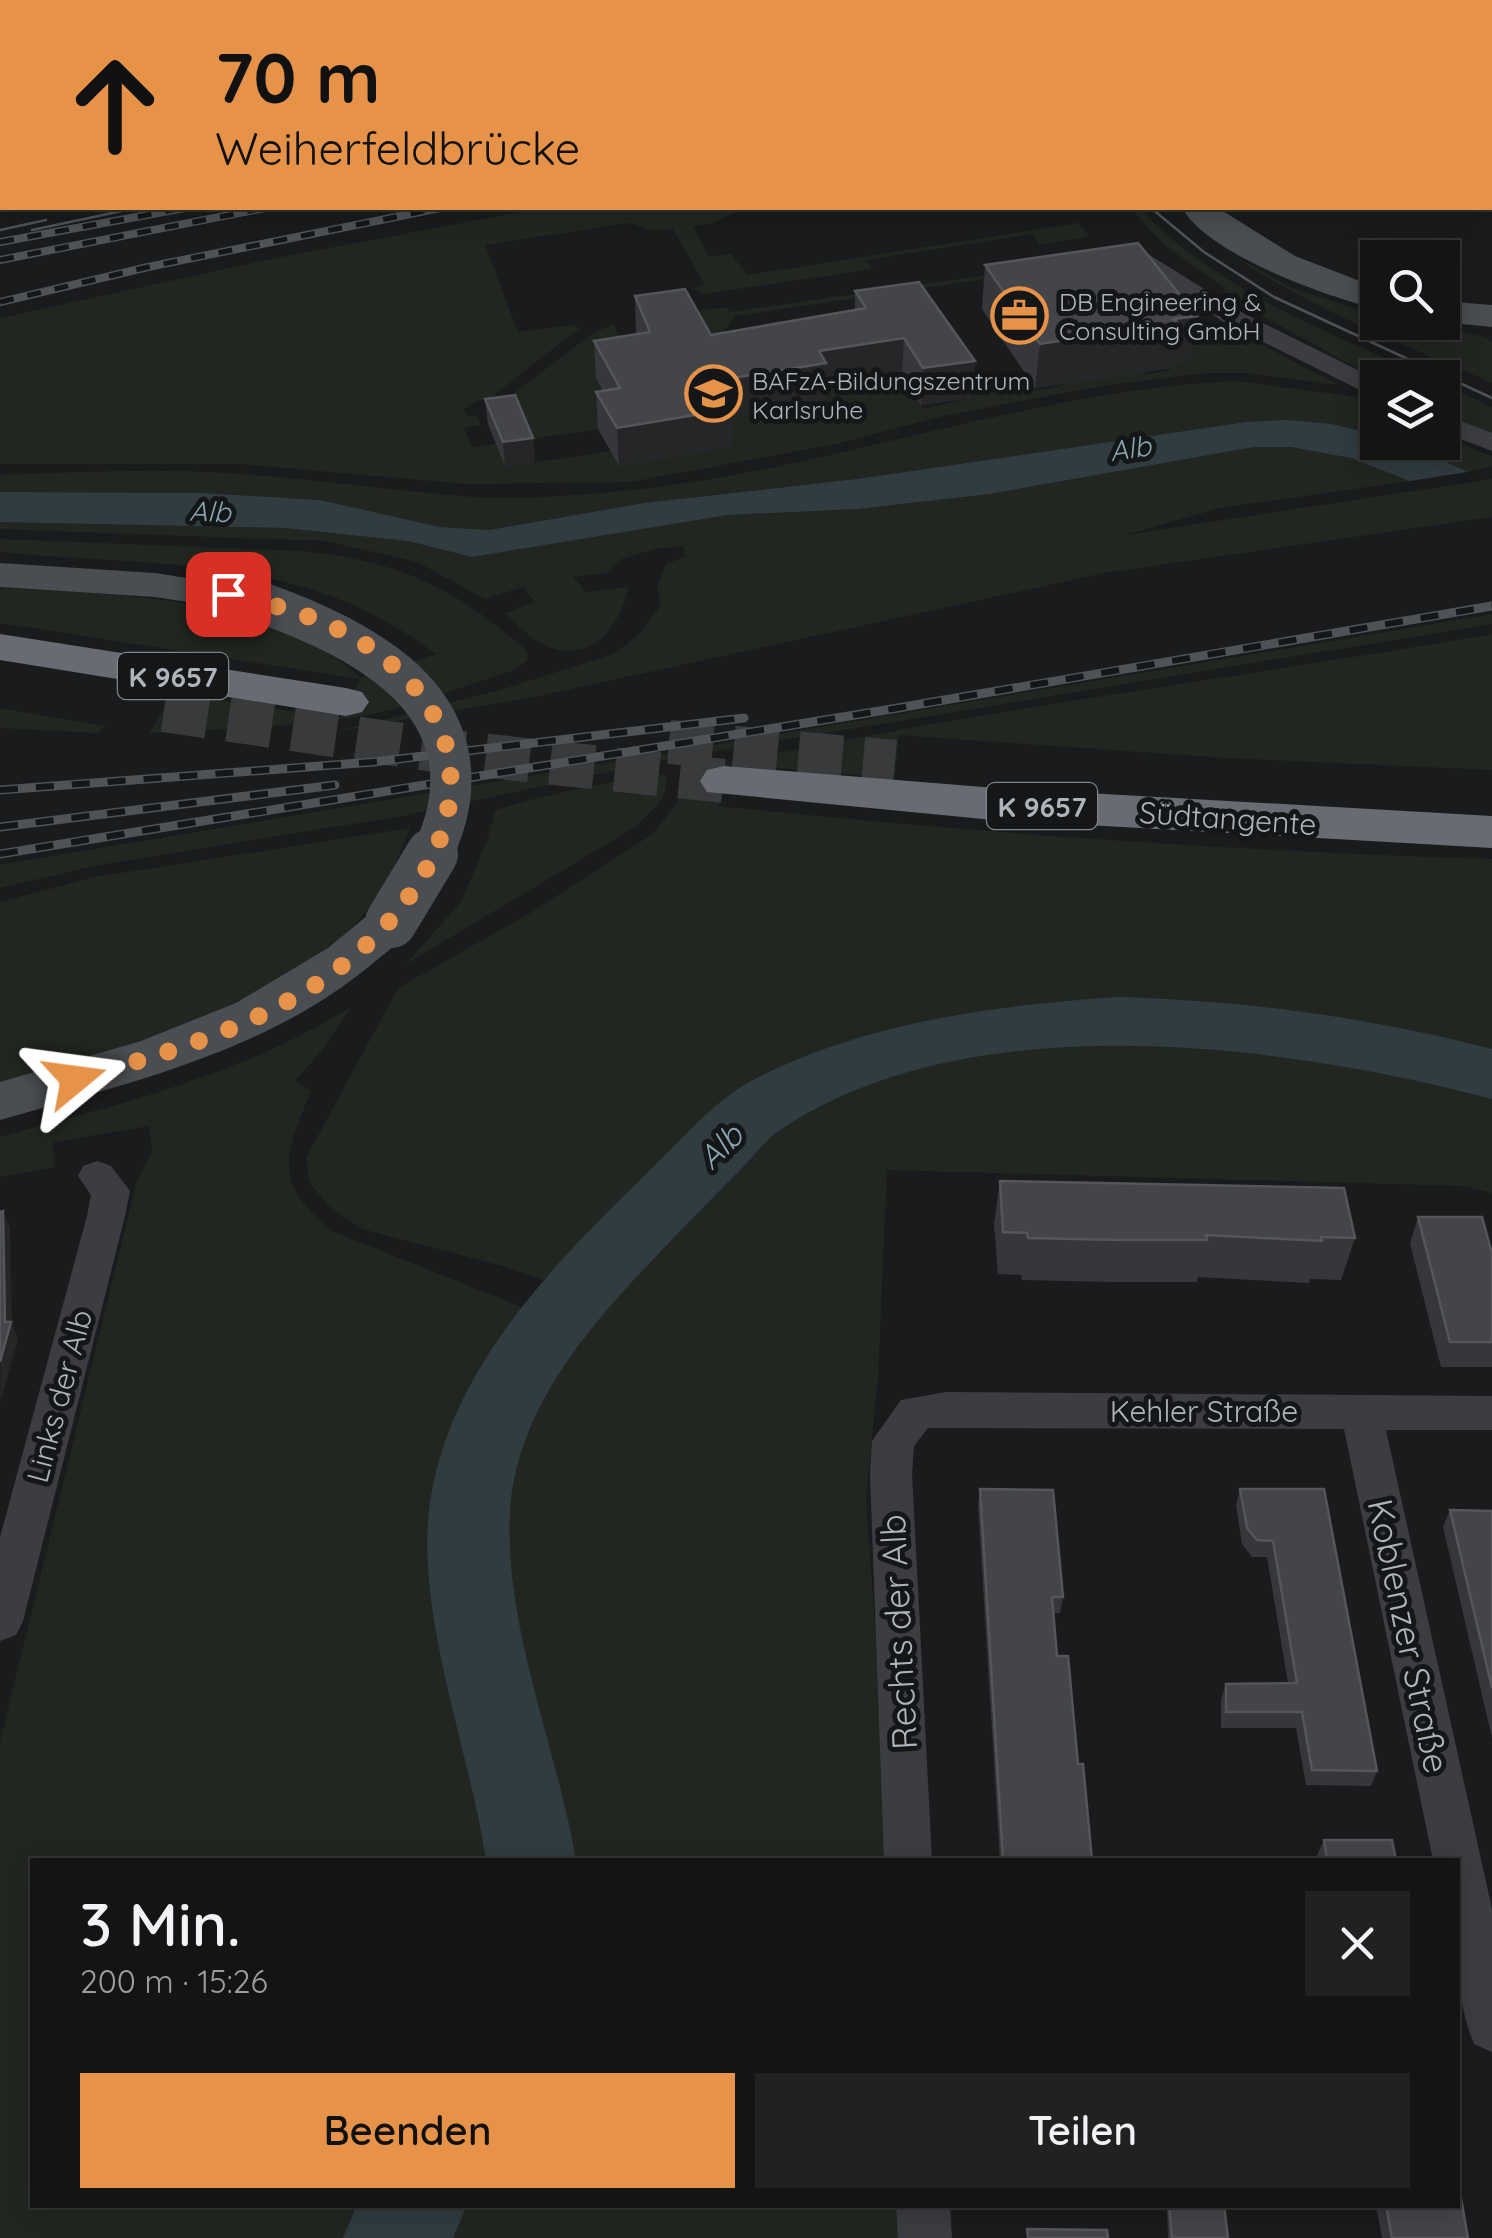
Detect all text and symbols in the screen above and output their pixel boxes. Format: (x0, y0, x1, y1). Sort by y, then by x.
text: 70 m (215, 33, 381, 121)
icon: ahead (50, 40, 180, 170)
text: Weiherfeldbrücke (215, 120, 580, 176)
map controls (1360, 240, 1460, 460)
button: search (1360, 240, 1460, 340)
office icon: DB Engineering & Consulting GmbH (990, 285, 1050, 345)
place label: DB Engineering & Consulting GmbH (1059, 286, 1261, 346)
button: layers (1360, 360, 1460, 460)
school or university icon: BAFzA-Bildungszentrum Karlsruhe (683, 364, 743, 424)
place label: BAFzA-Bildungszentrum Karlsruhe (752, 365, 1030, 425)
water label: Alb (1107, 427, 1154, 469)
water label: Alb (189, 493, 232, 529)
pin (186, 552, 271, 637)
icon: arrive (201, 567, 256, 622)
road number: K 9657 (118, 653, 228, 699)
road number: K 9657 (987, 783, 1097, 829)
street label: Südtangente (1138, 793, 1318, 843)
position arrow (23, 1027, 127, 1131)
water label: Alb (689, 1114, 752, 1177)
street label: Links der Alb (18, 1305, 100, 1487)
street label: Kehler Straße (1110, 1392, 1298, 1430)
street label: Koblenzer Straße (1358, 1495, 1460, 1777)
street label: Rechts der Alb (870, 1513, 926, 1751)
text: 3 Min. (80, 1886, 241, 1961)
button: close (1305, 1891, 1410, 1996)
text: 200 m · 15:26 (80, 1961, 268, 2001)
button: Beenden (80, 2073, 735, 2188)
button: Teilen (755, 2073, 1410, 2188)

